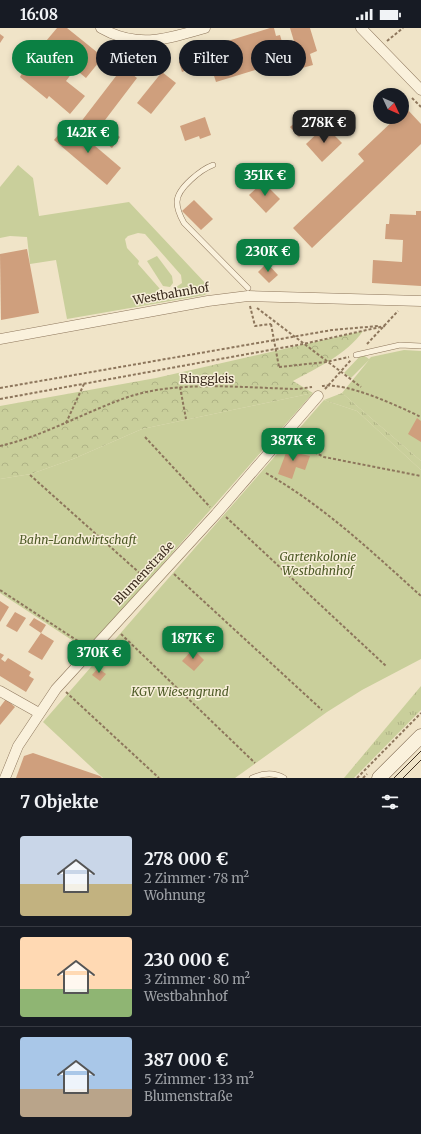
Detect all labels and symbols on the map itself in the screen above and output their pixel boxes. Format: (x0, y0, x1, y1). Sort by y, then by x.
north arrow (373, 88, 409, 124)
pin: 278K € (291, 110, 357, 144)
pin: 142K € (55, 120, 121, 154)
pin: 351K € (232, 163, 298, 197)
pin: 230K € (235, 239, 301, 273)
street label: Westbahnhof (131, 279, 211, 308)
street label: Ringgleis (180, 371, 234, 386)
pin: 387K € (260, 428, 326, 462)
park label: Bahn-Landwirtschaft (19, 532, 138, 547)
street label: Blumenstraße (110, 538, 177, 608)
park label: Gartenkolonie Westbahnhof (280, 549, 356, 578)
pin: 187K € (160, 626, 226, 660)
pin: 370K € (66, 640, 132, 674)
park label: KGV Wiesengrund (130, 684, 229, 699)

